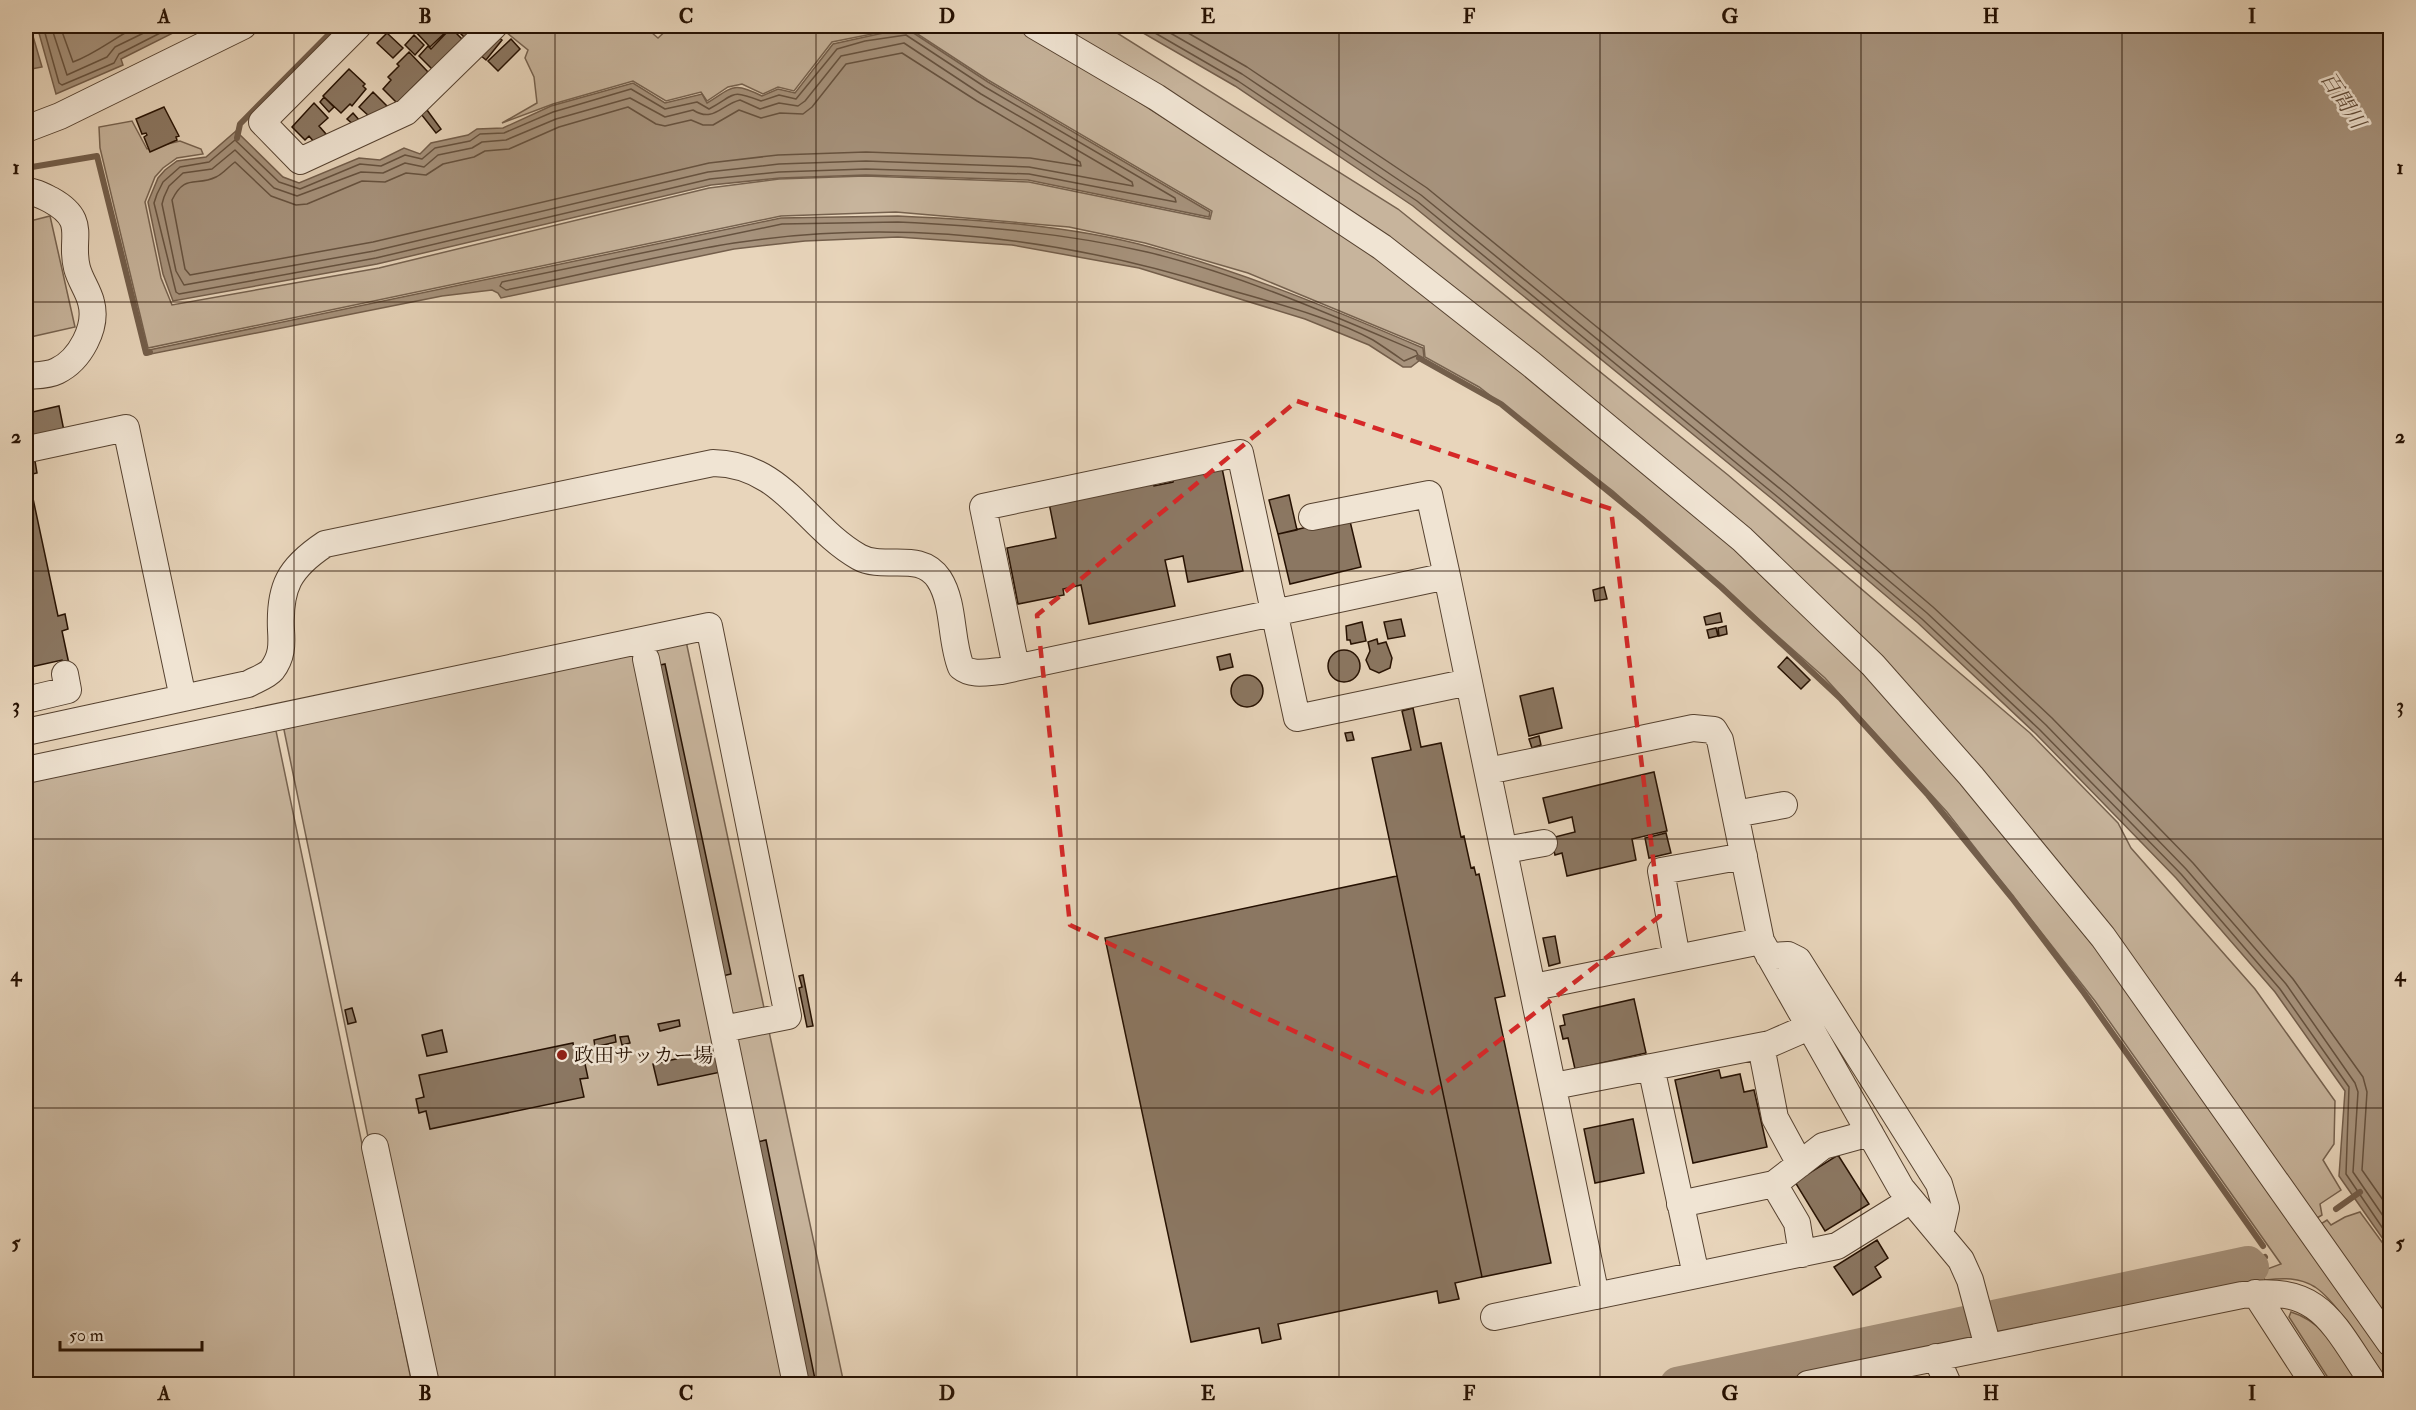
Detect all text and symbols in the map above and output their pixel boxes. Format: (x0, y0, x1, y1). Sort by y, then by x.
text: A (157, 4, 171, 29)
text: B (418, 4, 432, 29)
text: C (679, 4, 693, 29)
text: D (939, 4, 955, 29)
text: E (1201, 4, 1216, 29)
text: F (1463, 4, 1476, 29)
text: G (1722, 4, 1739, 29)
text: H (1983, 4, 1999, 29)
text: I (2248, 4, 2256, 29)
water label: 百間川 (2314, 67, 2372, 136)
text: 1 (12, 155, 20, 180)
text: 1 (2396, 155, 2404, 180)
text: 2 (11, 424, 21, 449)
text: 2 (2395, 424, 2405, 449)
text: 3 (12, 693, 20, 718)
text: 3 (2396, 693, 2404, 718)
text: 4 (10, 962, 23, 987)
text: 4 (2394, 962, 2407, 987)
place label: 政田サッカー場 (574, 1043, 714, 1068)
marker: 政田サッカー場 (555, 1048, 569, 1062)
text: 5 (12, 1230, 22, 1255)
text: 5 (2396, 1230, 2406, 1255)
scale bar (60, 1314, 202, 1352)
text: 50 m (69, 1324, 104, 1347)
text: A (157, 1381, 171, 1406)
text: B (418, 1381, 432, 1406)
text: C (679, 1381, 693, 1406)
text: D (939, 1381, 955, 1406)
text: E (1201, 1381, 1216, 1406)
text: F (1463, 1381, 1476, 1406)
text: G (1722, 1381, 1739, 1406)
text: H (1983, 1381, 1999, 1406)
text: I (2248, 1381, 2256, 1406)

